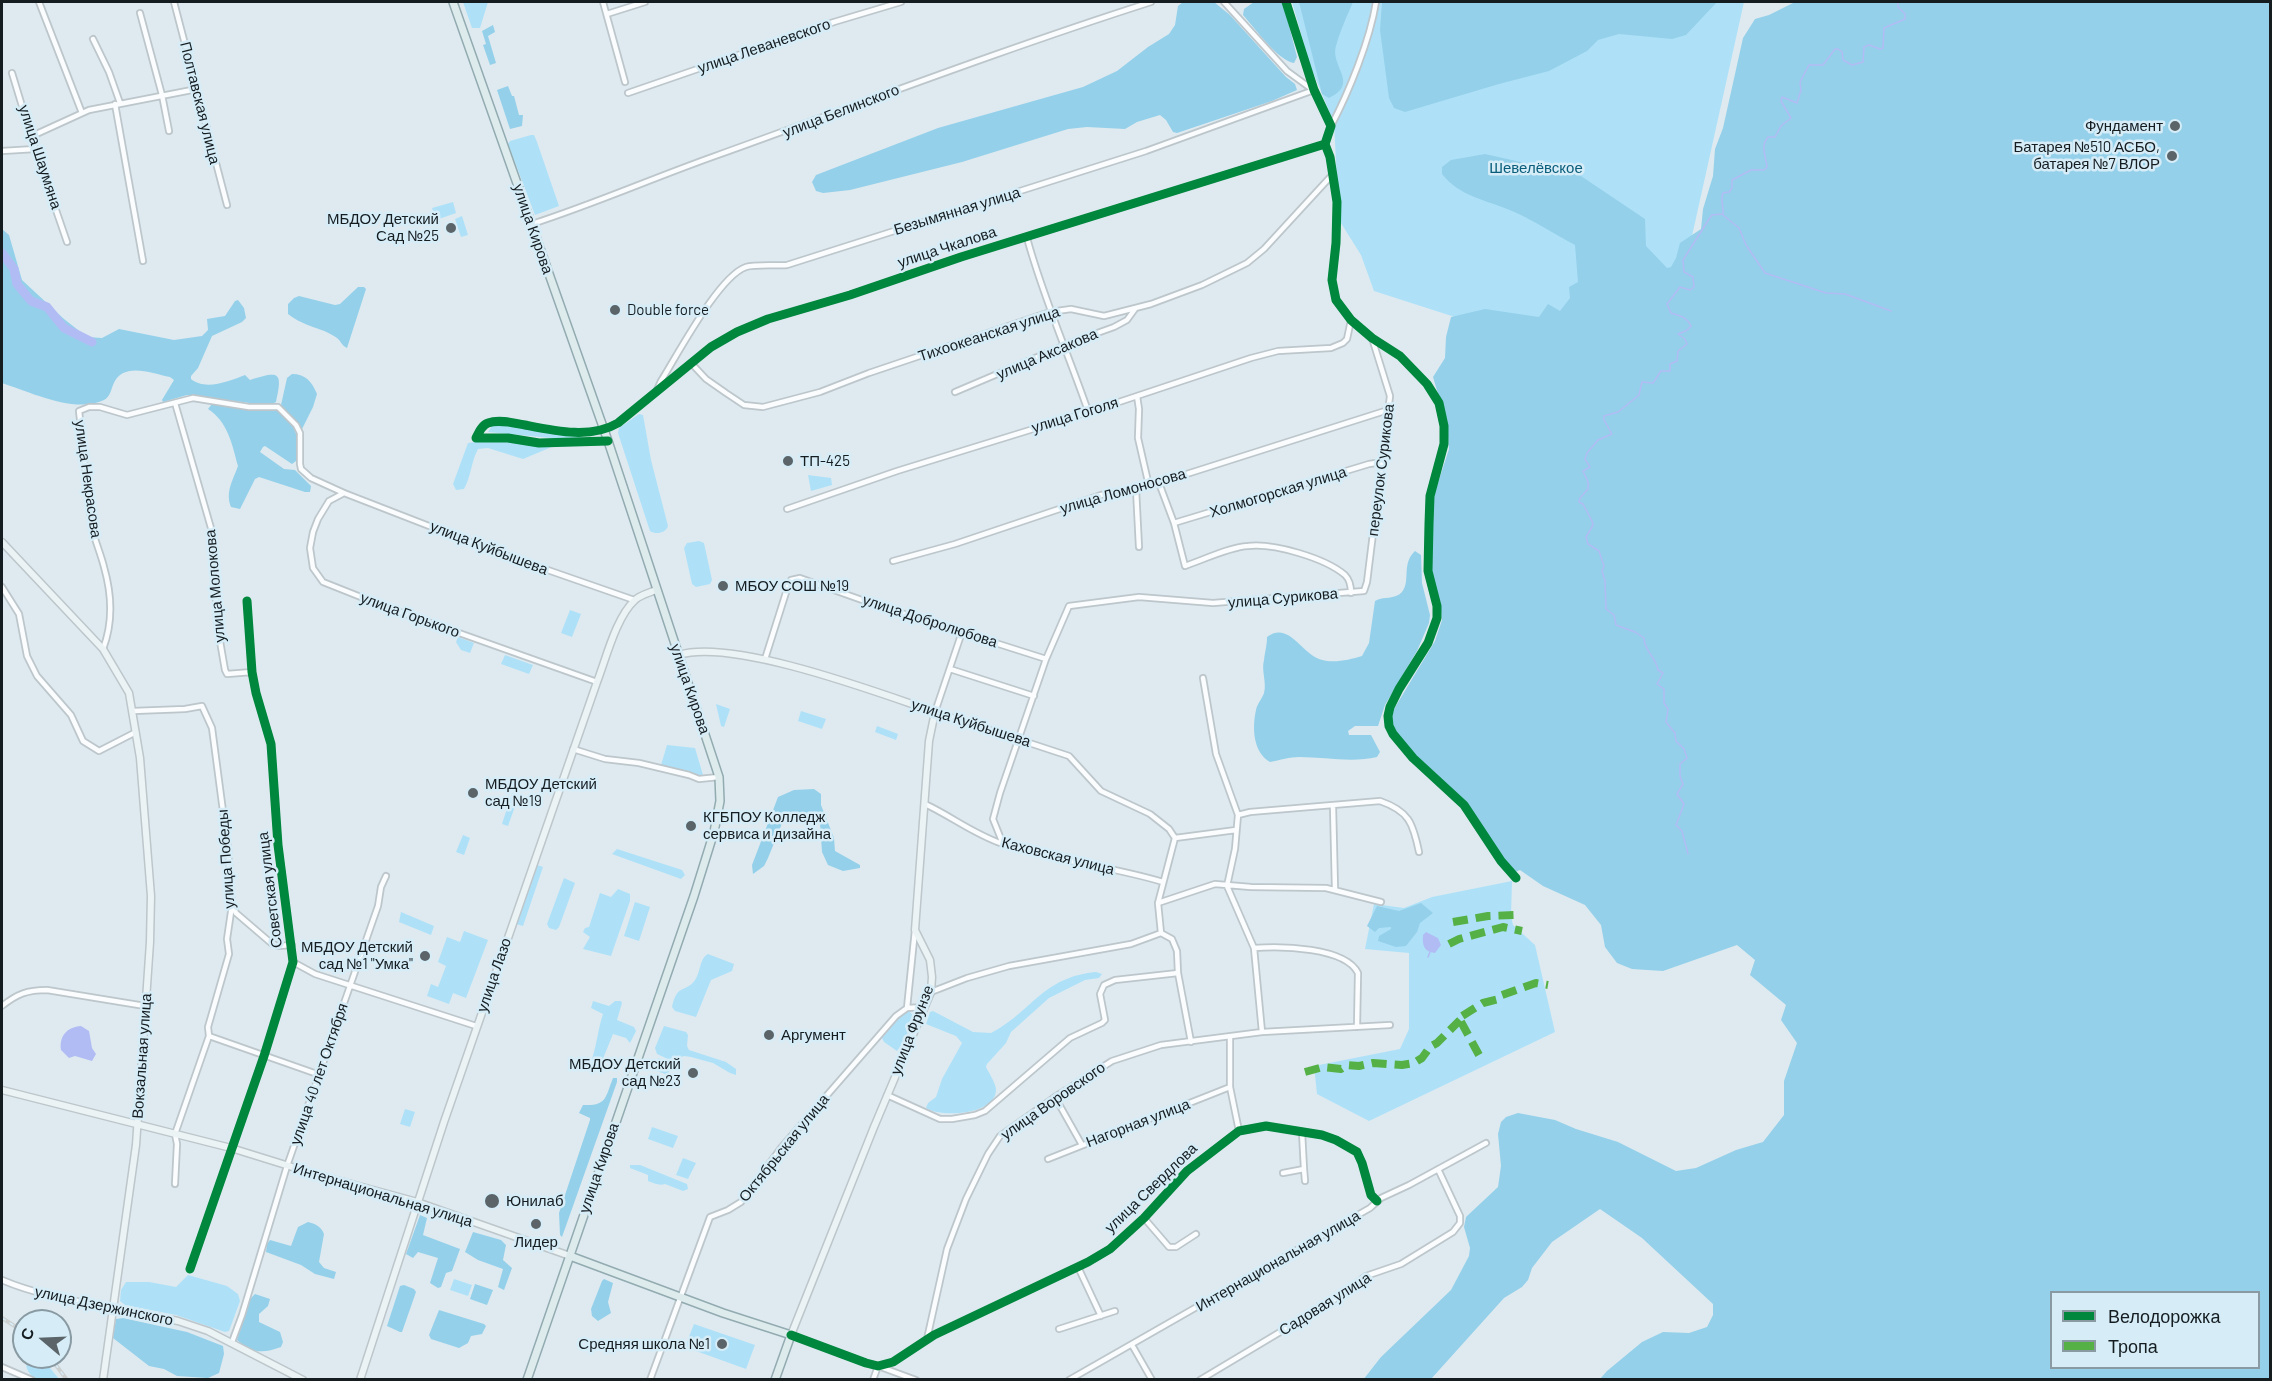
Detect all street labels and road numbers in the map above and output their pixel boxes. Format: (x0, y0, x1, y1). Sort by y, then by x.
street label: улица Леваневского (695, 15, 833, 77)
street label: Полтавская улица (176, 40, 224, 166)
street label: улица Белинского (780, 80, 902, 142)
street label: улица Шаумяна (15, 103, 65, 211)
street label: улица Кирова (509, 182, 557, 276)
street label: Безымянная улица (892, 183, 1022, 239)
street label: улица Чкалова (895, 223, 999, 271)
street label: Тихоокеанская улица (916, 303, 1062, 365)
street label: улица Аксакова (994, 325, 1100, 383)
street label: улица Гоголя (1029, 393, 1121, 437)
street label: переулок Сурикова (1364, 403, 1398, 537)
street label: улица Некрасова (71, 419, 105, 539)
street label: Холмогорская улица (1207, 463, 1349, 521)
street label: улица Ломоносова (1058, 464, 1188, 518)
street label: улица Куйбышева (428, 517, 550, 579)
street label: улица Молокова (201, 529, 229, 643)
street label: улица Сурикова (1227, 584, 1339, 612)
street label: улица Горького (358, 589, 462, 641)
street label: улица Добролюбова (860, 591, 1000, 651)
street label: улица Кирова (666, 642, 714, 736)
street label: улица Куйбышева (909, 695, 1033, 751)
street label: улица Победы (214, 809, 238, 909)
street label: Советская улица (254, 831, 286, 949)
street label: Каховская улица (1000, 833, 1116, 879)
street label: улица Лазо (473, 936, 515, 1014)
street label: улица Фрунзе (887, 983, 937, 1077)
street label: Вокзальная улица (129, 993, 155, 1119)
street label: улица 40 лет Октября (286, 1001, 352, 1147)
street label: улица Воровского (997, 1058, 1109, 1144)
street label: Октябрьская улица (735, 1091, 833, 1205)
street label: Нагорная улица (1083, 1095, 1193, 1151)
street label: улица Кирова (575, 1121, 623, 1215)
street label: улица Свердлова (1101, 1139, 1201, 1237)
street label: Интернациональная улица (291, 1159, 475, 1231)
street label: Интернациональная улица (1193, 1207, 1363, 1315)
street label: Садовая улица (1276, 1269, 1374, 1339)
street label: улица Дзержинского (33, 1283, 175, 1329)

